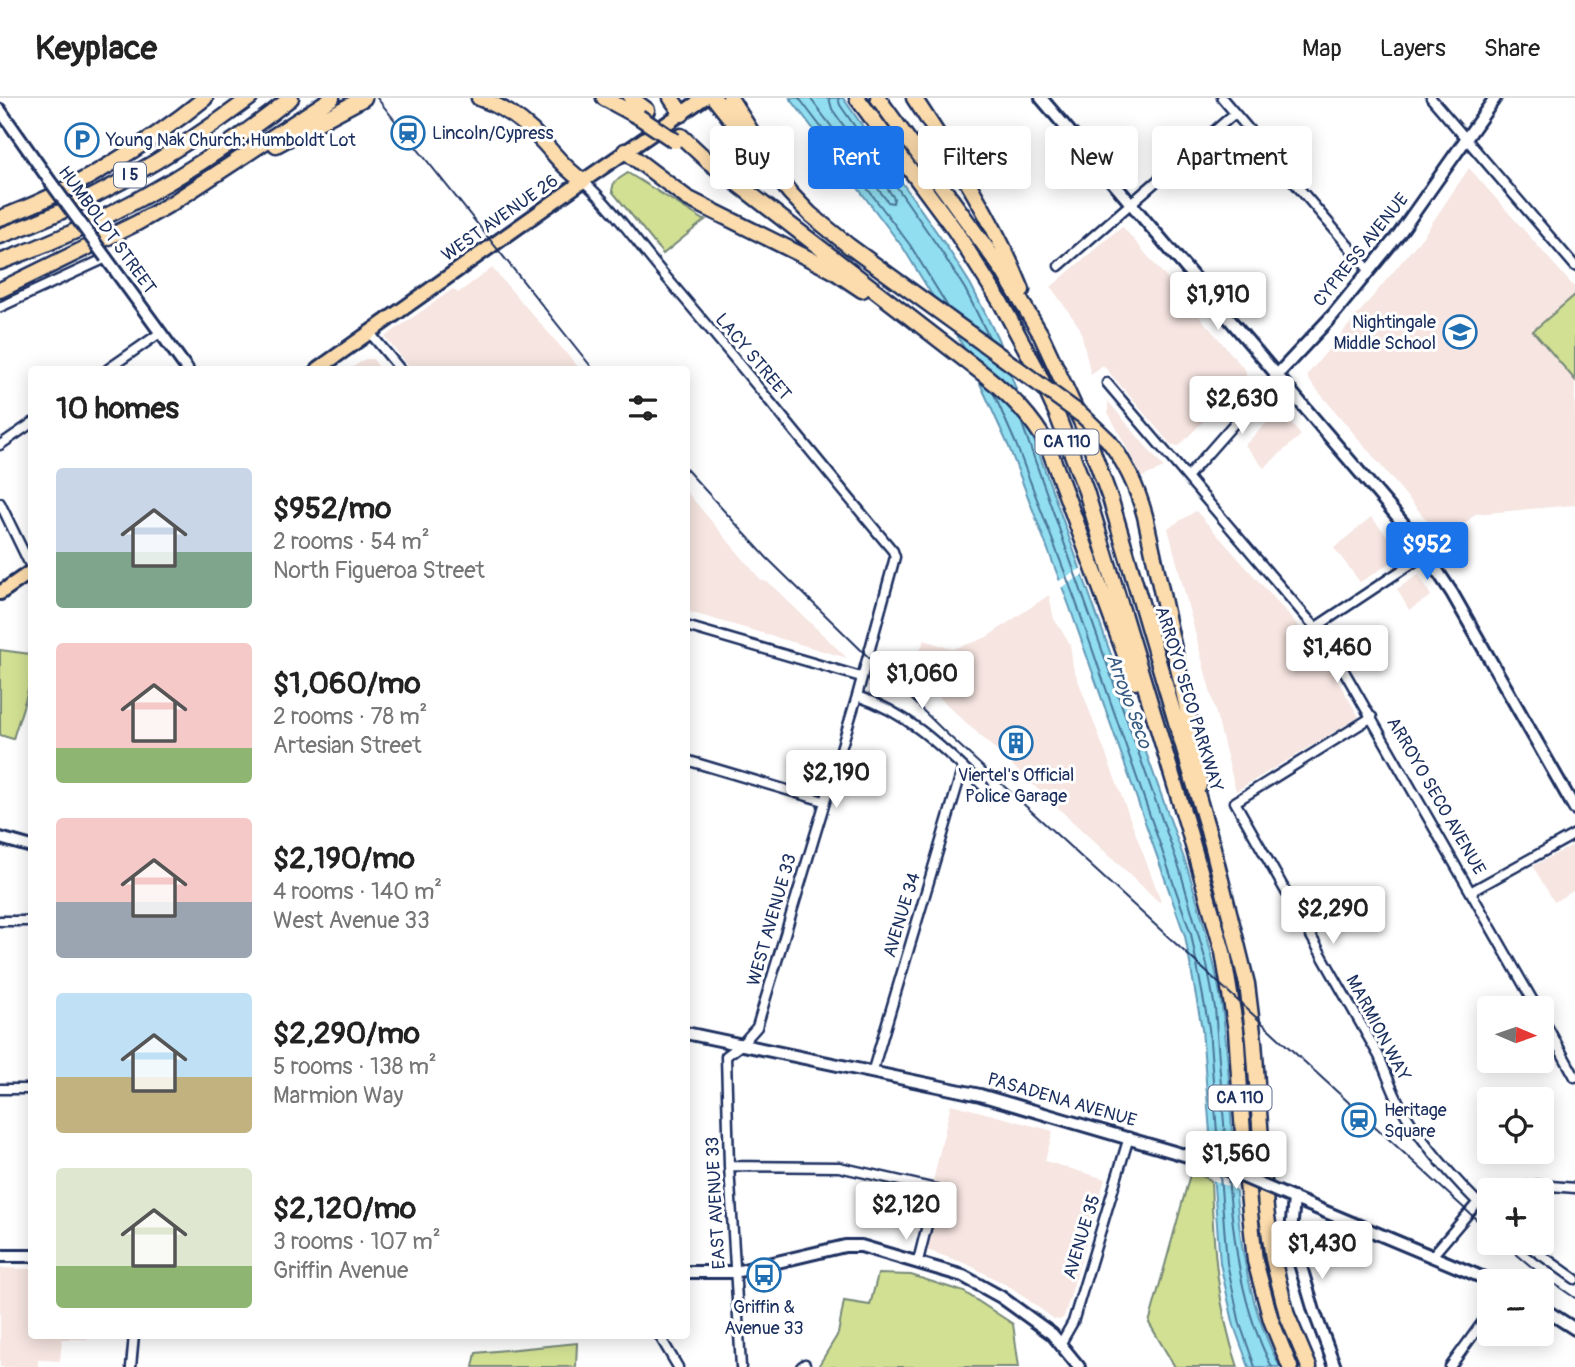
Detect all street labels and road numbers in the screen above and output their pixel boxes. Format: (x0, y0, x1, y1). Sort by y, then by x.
street label: HUMBOLDT STREET (53, 161, 161, 299)
road number: I 5 (114, 162, 146, 188)
street label: WEST AVENUE 26 (437, 169, 563, 267)
street label: CYPRESS AVENUE (1308, 189, 1414, 311)
street label: LACY STREET (710, 309, 796, 405)
road number: CA 110 (1036, 430, 1098, 454)
street label: ARROYO SECO PARKWAY (1150, 604, 1228, 795)
street label: ARROYO SECO AVENUE (1381, 713, 1491, 879)
street label: WEST AVENUE 33 (742, 851, 802, 989)
street label: AVENUE 34 (878, 869, 926, 960)
street label: MARMION WAY (1340, 971, 1416, 1086)
street label: PASADENA AVENUE (985, 1068, 1139, 1132)
road number: CA 110 (1208, 1086, 1272, 1110)
street label: EAST AVENUE 33 (701, 1136, 731, 1270)
street label: AVENUE 35 (1058, 1192, 1106, 1282)

